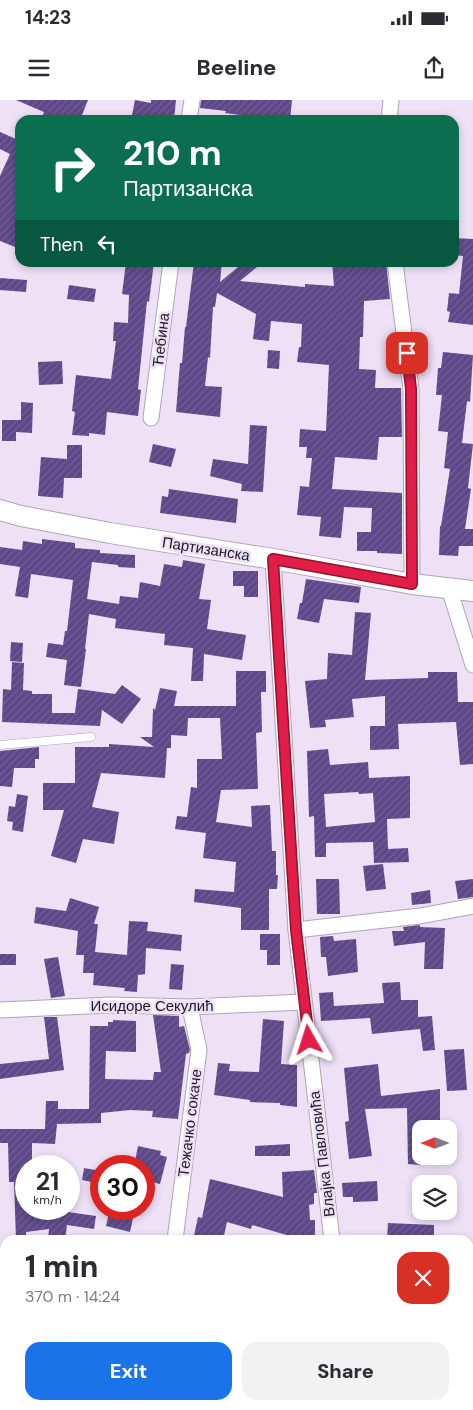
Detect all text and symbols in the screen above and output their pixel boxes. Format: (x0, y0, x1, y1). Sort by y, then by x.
text: 14:23 (25, 5, 72, 30)
text: Beeline (197, 53, 276, 82)
icon: menu (25, 54, 53, 82)
icon: share (420, 54, 448, 82)
text: 210 m (123, 130, 222, 176)
icon: right (40, 135, 105, 200)
text: Партизанска (123, 174, 253, 203)
icon: left (93, 230, 121, 258)
text: Then (40, 232, 83, 257)
street label: Ћебина (148, 311, 174, 368)
pin (386, 332, 428, 374)
icon: arrive (393, 339, 421, 367)
street label: Партизанска (161, 532, 252, 566)
street label: Исидоре Секулић (91, 996, 213, 1016)
position arrow (282, 1013, 334, 1065)
street label: Тежачко сокаче (173, 1068, 207, 1178)
street label: Влајка Павловића (304, 1089, 340, 1218)
north arrow (412, 1120, 458, 1165)
map controls (412, 1120, 457, 1220)
speed limit sign: 30 (90, 1155, 155, 1220)
text: 21 (36, 1165, 59, 1198)
button: layers (412, 1175, 457, 1220)
text: km/h (33, 1192, 62, 1208)
text: 1 min (25, 1247, 98, 1286)
button: close (397, 1252, 449, 1304)
text: 370 m · 14:24 (25, 1286, 120, 1307)
button: Exit (25, 1342, 232, 1400)
button: Share (242, 1342, 449, 1400)

